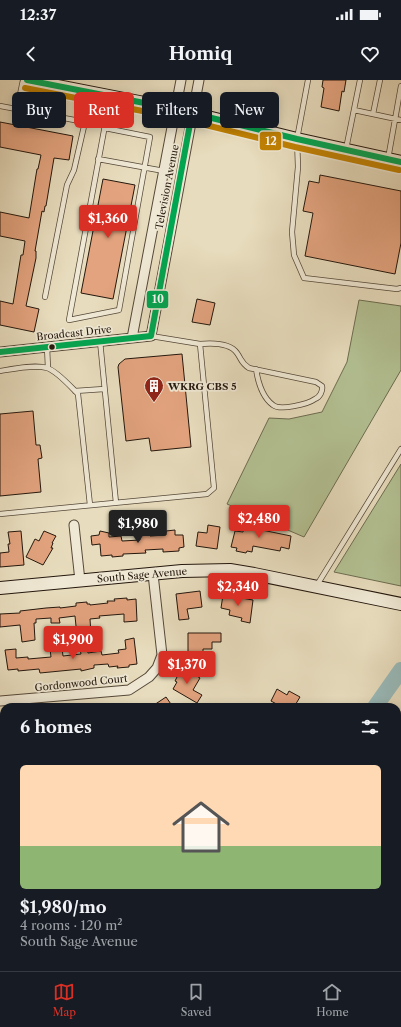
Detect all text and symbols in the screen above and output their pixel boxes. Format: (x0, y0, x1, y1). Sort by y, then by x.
text: 12:37 (20, 5, 56, 24)
icon: back (20, 43, 42, 65)
text: Homiq (169, 43, 232, 65)
icon: heart (359, 43, 381, 65)
chip: Buy (12, 92, 66, 128)
chip: Rent (74, 92, 134, 128)
chip: Filters (142, 92, 212, 128)
chip: New (220, 92, 279, 128)
line badge: 12 (259, 131, 282, 151)
text: 12 (265, 134, 277, 148)
street label: Television Avenue (152, 143, 182, 231)
pin: $1,360 (75, 205, 141, 239)
text: $1,360 (88, 210, 128, 226)
line badge: 10 (146, 290, 169, 309)
text: 10 (152, 292, 164, 306)
street label: Broadcast Drive (36, 323, 113, 343)
unlabelled marker (47, 342, 57, 352)
building icon: WKRG CBS 5 (143, 375, 165, 403)
place label: WKRG CBS 5 (167, 380, 237, 393)
pin: $2,480 (226, 505, 292, 539)
pin: $1,980 (105, 510, 171, 544)
text: $2,480 (238, 510, 280, 526)
text: $1,980 (118, 515, 158, 531)
street label: South Sage Avenue (96, 565, 188, 585)
pin: $2,340 (205, 573, 271, 607)
text: $2,340 (217, 578, 259, 594)
pin: $1,900 (40, 626, 106, 660)
text: $1,900 (53, 631, 93, 647)
pin: $1,370 (154, 651, 220, 685)
text: $1,370 (167, 656, 207, 672)
street label: Gordonwood Court (34, 672, 129, 694)
icon: filters (359, 716, 381, 738)
text: 6 homes (20, 717, 92, 737)
icon: home (165, 791, 237, 863)
text: $1,980/mo (20, 897, 107, 917)
text: 4 rooms · 120 m² (20, 917, 123, 933)
text: South Sage Avenue (20, 933, 138, 949)
tab: Map (52, 981, 76, 1019)
tab: Saved (181, 981, 211, 1019)
tab: Home (316, 981, 349, 1019)

